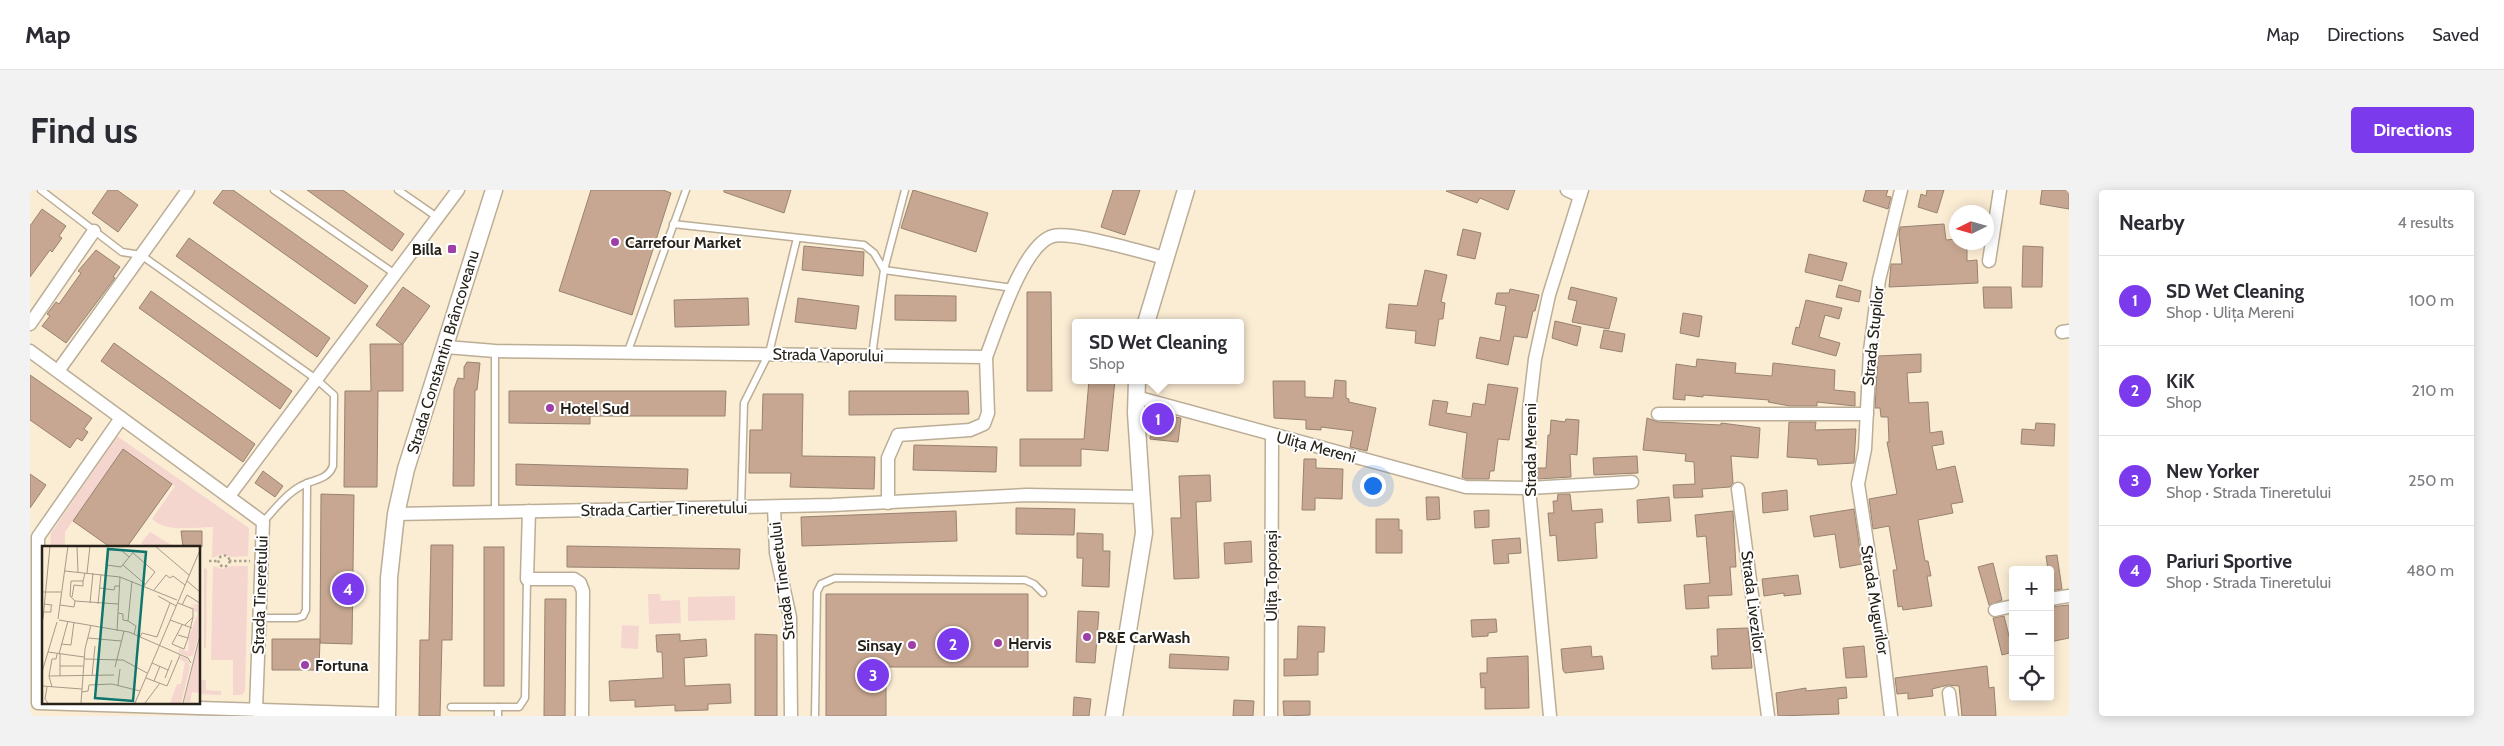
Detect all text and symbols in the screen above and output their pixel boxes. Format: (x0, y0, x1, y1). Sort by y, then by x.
text: Map (25, 20, 71, 49)
text: Map (2266, 24, 2299, 46)
text: Directions (2327, 24, 2404, 46)
text: Saved (2432, 24, 2479, 46)
button: Directions (2351, 107, 2474, 153)
text: Find us (30, 109, 138, 152)
north arrow (1949, 205, 1994, 250)
text: Nearby (2119, 210, 2185, 235)
text: 4 results (2397, 213, 2454, 232)
place label: Carrefour Market (625, 233, 742, 252)
marker: Carrefour Market (609, 236, 621, 248)
place label: Billa (412, 240, 442, 259)
marker: Billa (446, 243, 458, 255)
street label: Strada Constantin Brâncoveanu (403, 248, 483, 456)
text: SD Wet Cleaning (2166, 280, 2304, 303)
street label: Strada Stupilor (1858, 284, 1888, 387)
text: 1 (2132, 291, 2138, 310)
text: 100 m (2409, 291, 2454, 310)
text: Shop · Ulița Mereni (2166, 303, 2294, 322)
popup (1072, 319, 1244, 384)
text: SD Wet Cleaning (1089, 331, 1227, 354)
street label: Strada Vaporului (772, 345, 884, 365)
text: Shop (1089, 354, 1125, 373)
text: KiK (2166, 370, 2195, 393)
text: 2 (2131, 381, 2139, 400)
text: 210 m (2412, 381, 2454, 400)
text: Shop (2166, 393, 2202, 412)
place label: Hotel Sud (560, 399, 629, 418)
pin: 1 (1142, 400, 1174, 438)
marker: Hotel Sud (544, 402, 556, 414)
street label: Strada Mereni (1521, 403, 1540, 497)
street label: Ulița Mereni (1274, 427, 1358, 468)
text: New Yorker (2166, 460, 2259, 483)
text: 3 (2131, 471, 2139, 490)
text: 250 m (2408, 471, 2454, 490)
your location (1360, 473, 1386, 499)
text: Shop · Strada Tineretului (2166, 483, 2331, 502)
street label: Strada Cartier Tineretului (580, 498, 748, 520)
street label: Strada Tineretului (765, 521, 799, 641)
street label: Ulița Toporași (1262, 530, 1282, 622)
street label: Strada Tineretului (248, 535, 272, 655)
street label: Strada Mugurilor (1857, 544, 1893, 657)
inset map (42, 546, 200, 704)
street label: Strada Livezilor (1737, 550, 1769, 655)
text: Pariuri Sportive (2166, 550, 2292, 573)
text: 4 (2130, 561, 2140, 580)
text: 480 m (2406, 561, 2454, 580)
map controls (2009, 566, 2054, 701)
button: + (2009, 566, 2054, 611)
pin: 4 (332, 570, 364, 608)
text: Shop · Strada Tineretului (2166, 573, 2331, 592)
button: − (2009, 611, 2054, 656)
pin: 2 (937, 625, 969, 663)
place label: P&E CarWash (1097, 628, 1190, 647)
marker: P&E CarWash (1081, 631, 1093, 643)
place label: Hervis (1008, 634, 1052, 653)
place label: Sinsay (857, 636, 902, 655)
marker: Hervis (992, 637, 1004, 649)
marker: Sinsay (906, 639, 918, 651)
place label: Fortuna (315, 656, 368, 675)
pin: 3 (857, 656, 889, 694)
button: locate (2009, 656, 2054, 701)
marker: Fortuna (299, 659, 311, 671)

